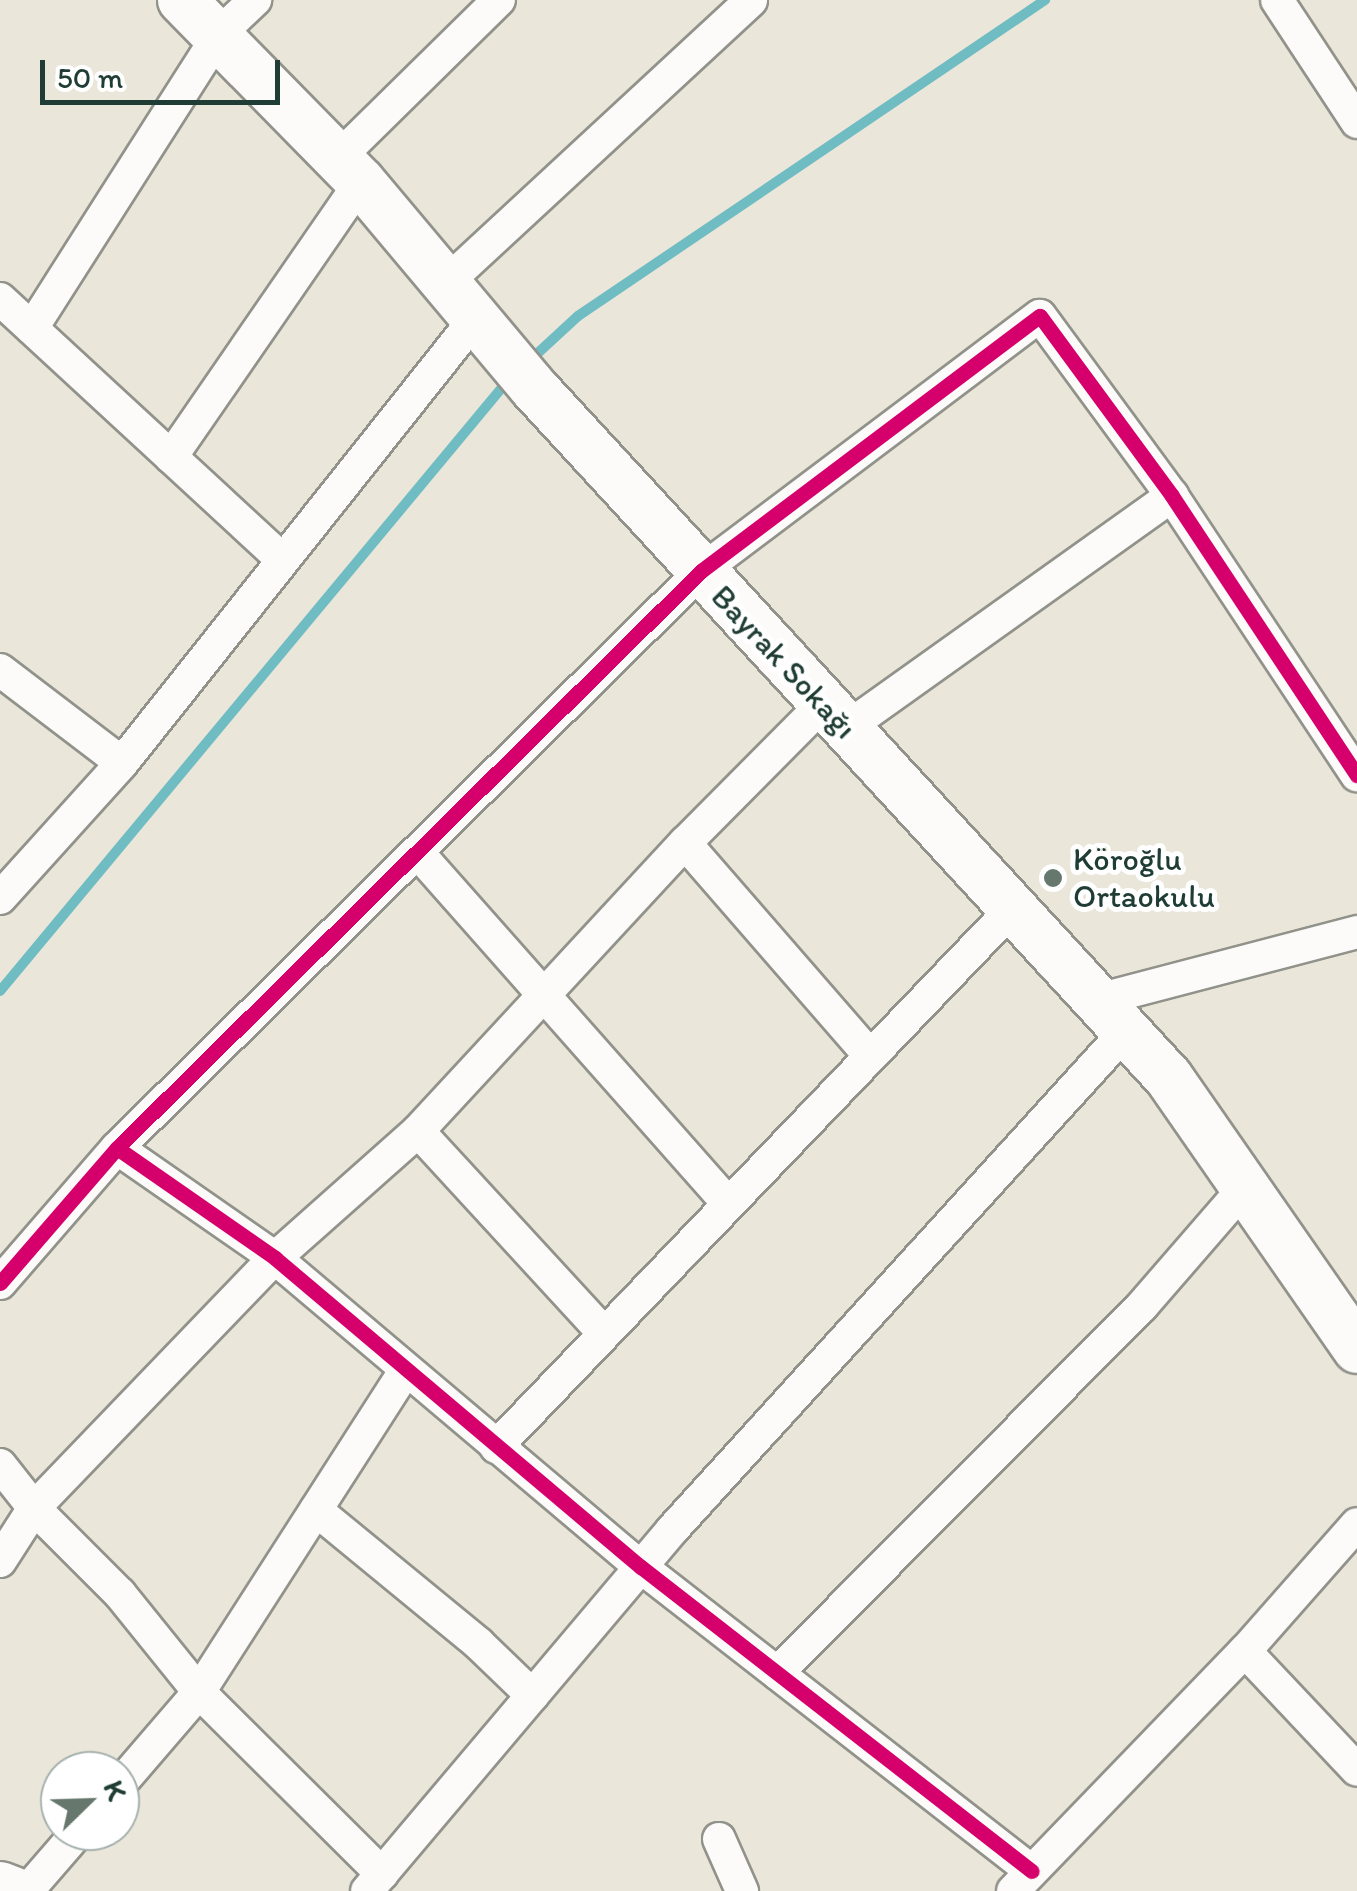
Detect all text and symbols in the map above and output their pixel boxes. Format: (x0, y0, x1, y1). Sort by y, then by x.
scale bar (45, 40, 285, 102)
text: 50 m (57, 59, 123, 96)
street label: Bayrak Sokağı (704, 578, 864, 746)
place label: Köroğlu Ortaokulu (1073, 841, 1215, 916)
marker: Köroğlu Ortaokulu (1042, 867, 1064, 889)
north arrow (40, 1751, 140, 1851)
text: K (97, 1775, 135, 1805)

